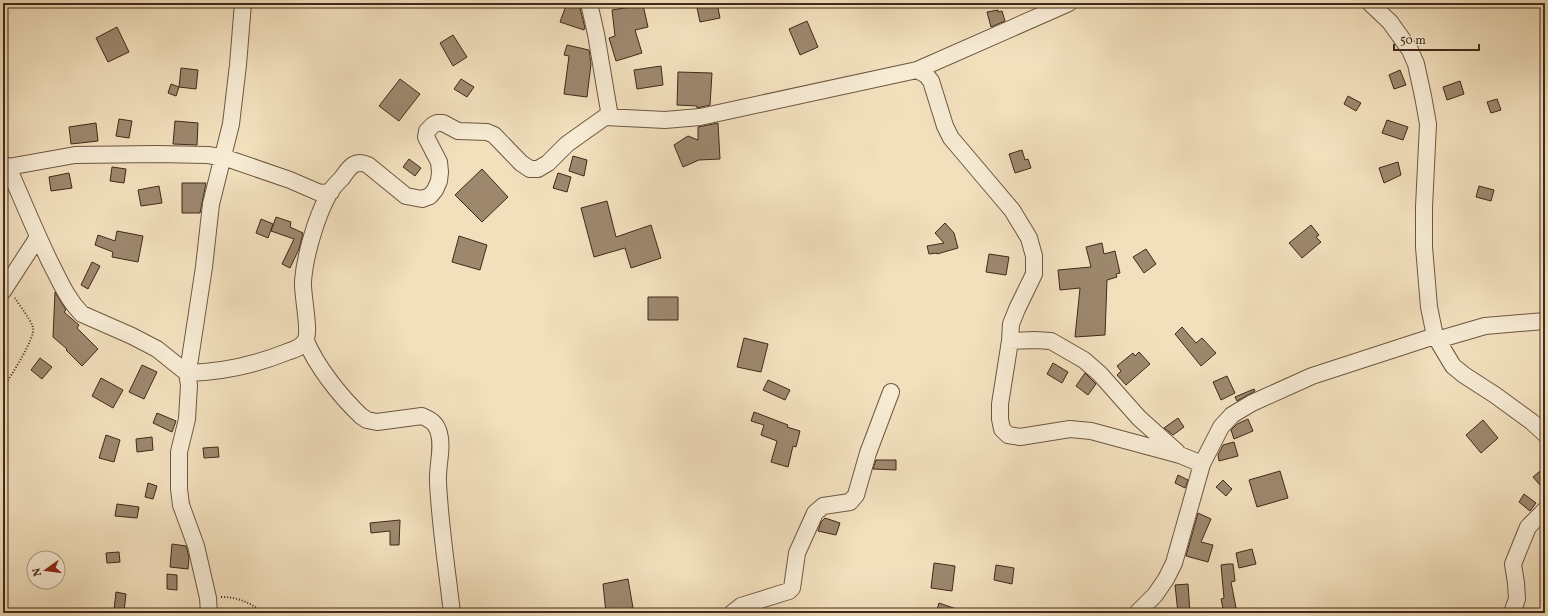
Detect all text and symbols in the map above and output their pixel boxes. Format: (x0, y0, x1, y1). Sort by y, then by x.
scale bar (1394, 26, 1479, 52)
text: 50 m (1400, 33, 1426, 49)
north arrow (26, 550, 66, 590)
text: N (30, 566, 46, 578)

